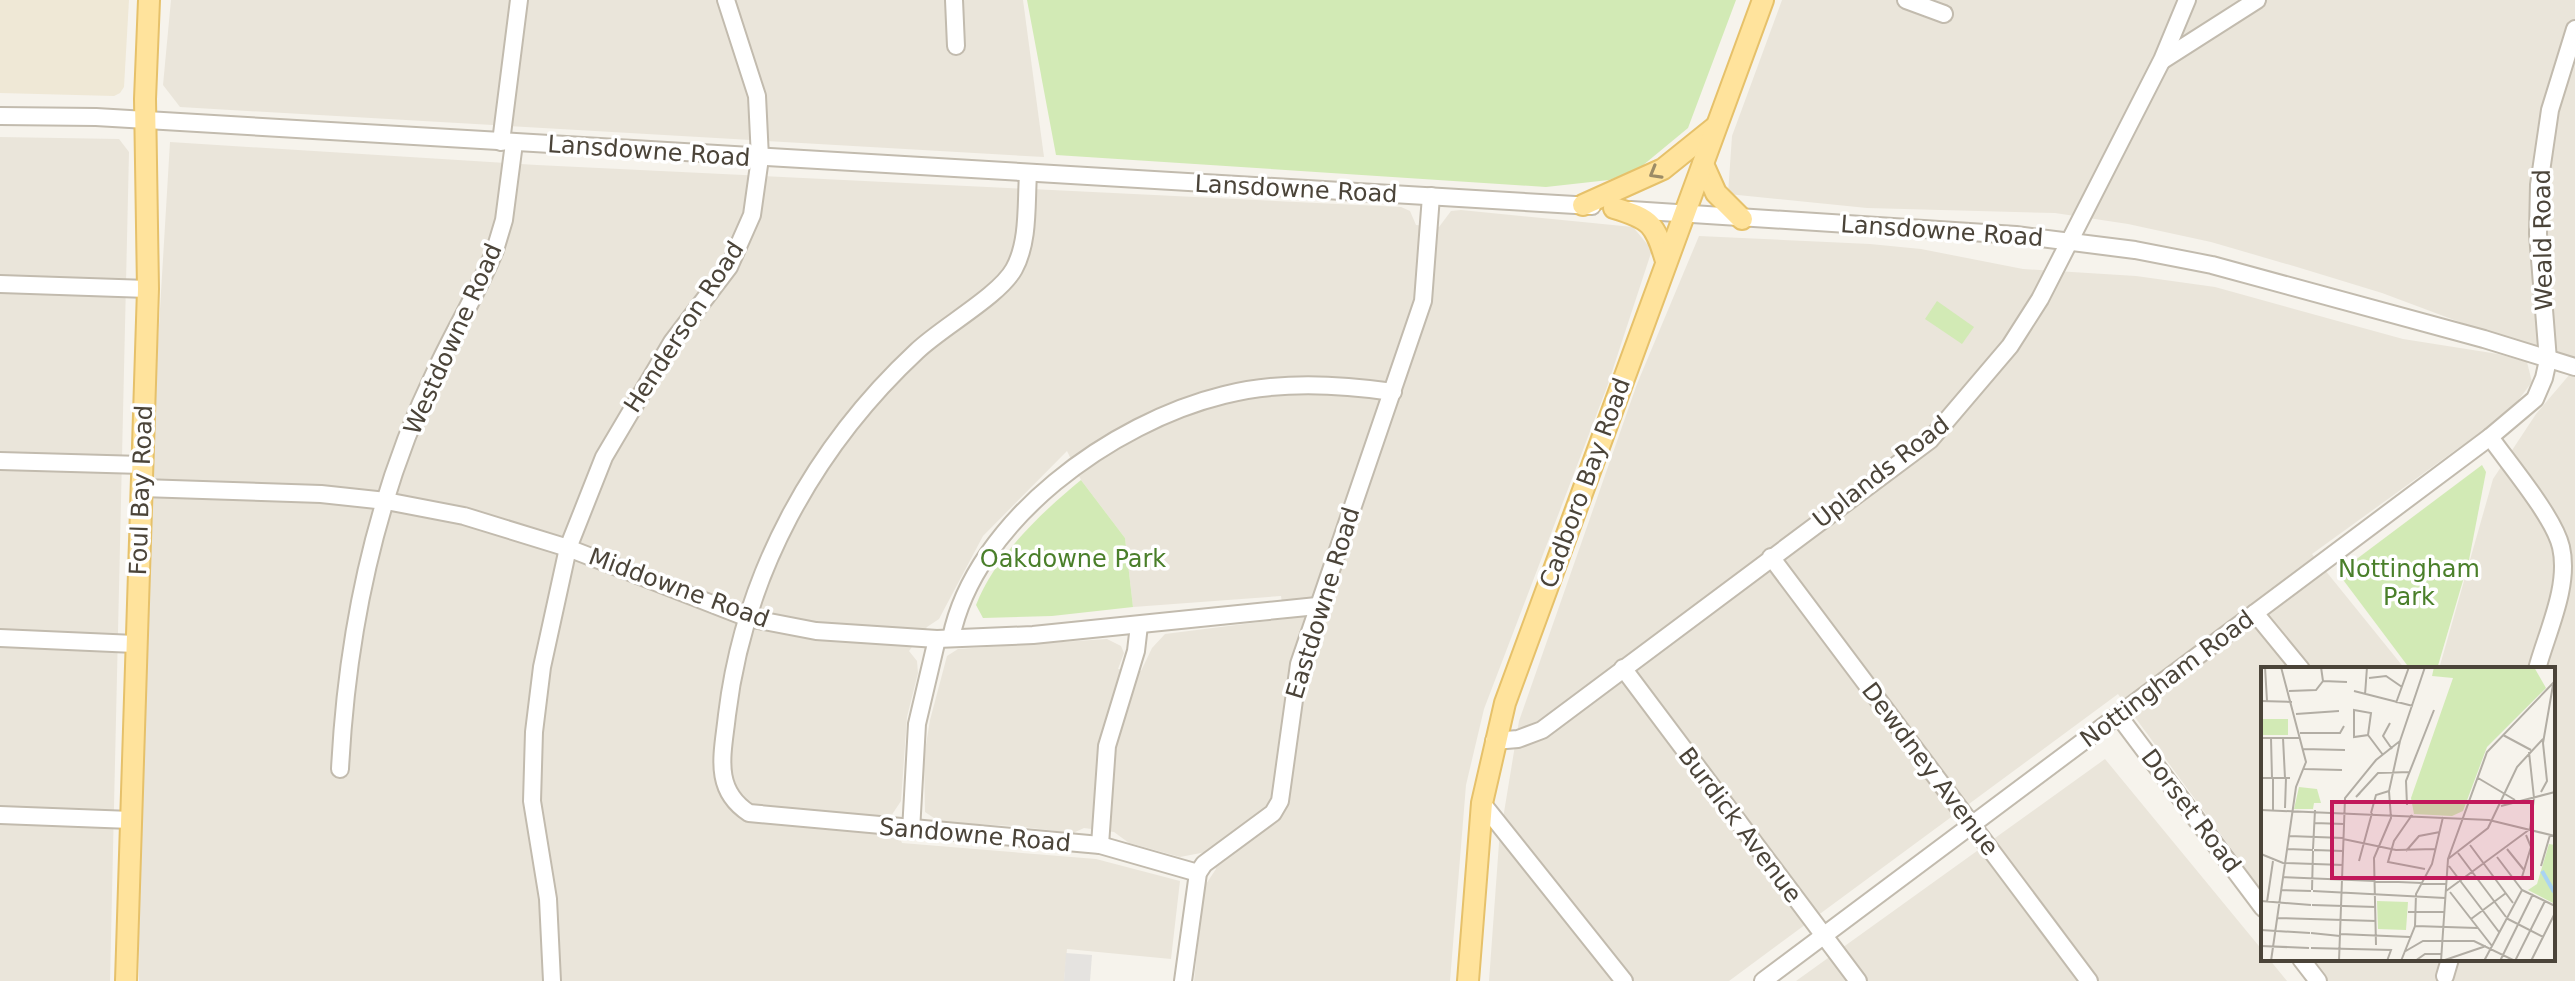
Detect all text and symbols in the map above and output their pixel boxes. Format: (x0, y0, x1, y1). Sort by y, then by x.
street label: Lansdowne Road (547, 130, 751, 172)
one-way arrow (1649, 163, 1663, 178)
street label: Weald Road (2528, 169, 2558, 311)
street label: Lansdowne Road (1194, 170, 1398, 208)
street label: Lansdowne Road (1840, 210, 2044, 252)
street label: Henderson Road (618, 236, 750, 418)
street label: Westdowne Road (398, 239, 508, 439)
street label: Cadboro Bay Road (1534, 374, 1636, 592)
street label: Foul Bay Road (124, 404, 158, 576)
street label: Uplands Road (1807, 410, 1955, 534)
street label: Eastdowne Road (1280, 504, 1366, 702)
street label: Middowne Road (585, 542, 773, 634)
park label: Oakdowne Park (980, 545, 1166, 573)
park label: Nottingham Park (2338, 555, 2480, 611)
street label: Nottingham Road (2075, 605, 2259, 753)
inset map (2261, 667, 2555, 961)
street label: Dewdney Avenue (1856, 677, 2004, 861)
street label: Burdick Avenue (1673, 742, 1807, 908)
street label: Dorset Road (2135, 744, 2247, 878)
street label: Sandowne Road (878, 813, 1072, 857)

